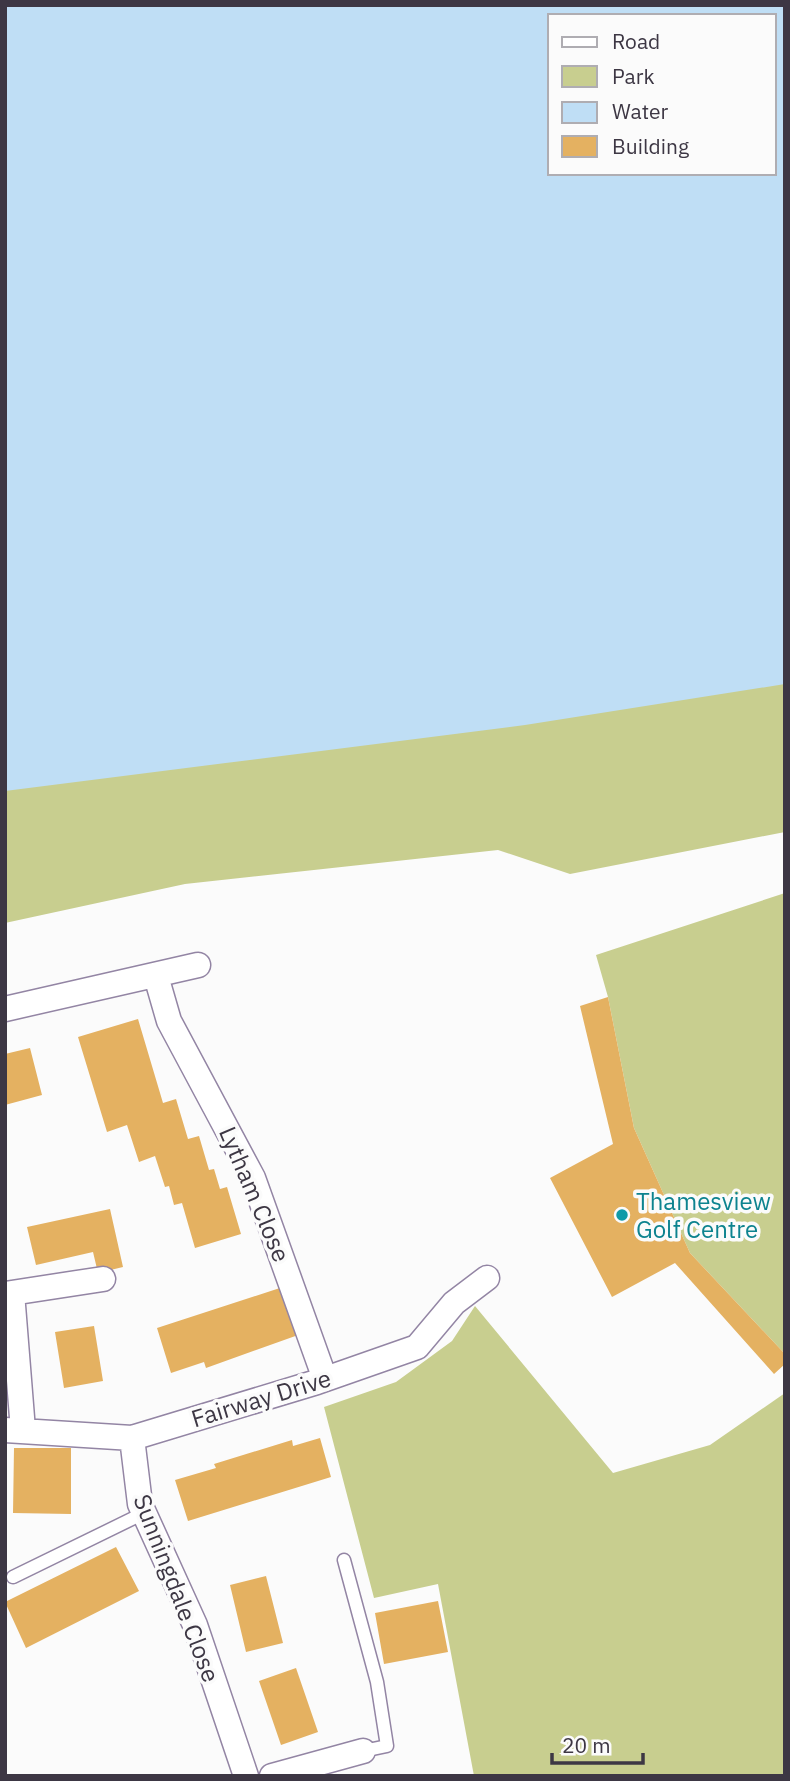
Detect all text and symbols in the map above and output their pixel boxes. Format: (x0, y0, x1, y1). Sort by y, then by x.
legend (548, 14, 776, 175)
text: Road (612, 27, 660, 55)
text: Park (612, 62, 655, 90)
text: Water (612, 97, 669, 125)
text: Building (612, 132, 689, 160)
street label: Lytham Close (212, 1121, 298, 1267)
place label: Thamesview Golf Centre (636, 1185, 771, 1245)
marker: Thamesview Golf Centre (614, 1207, 630, 1223)
street label: Fairway Drive (187, 1362, 335, 1434)
street label: Sunningdale Close (126, 1489, 228, 1687)
scale bar (552, 1722, 643, 1766)
text: 20 m (562, 1731, 611, 1759)

